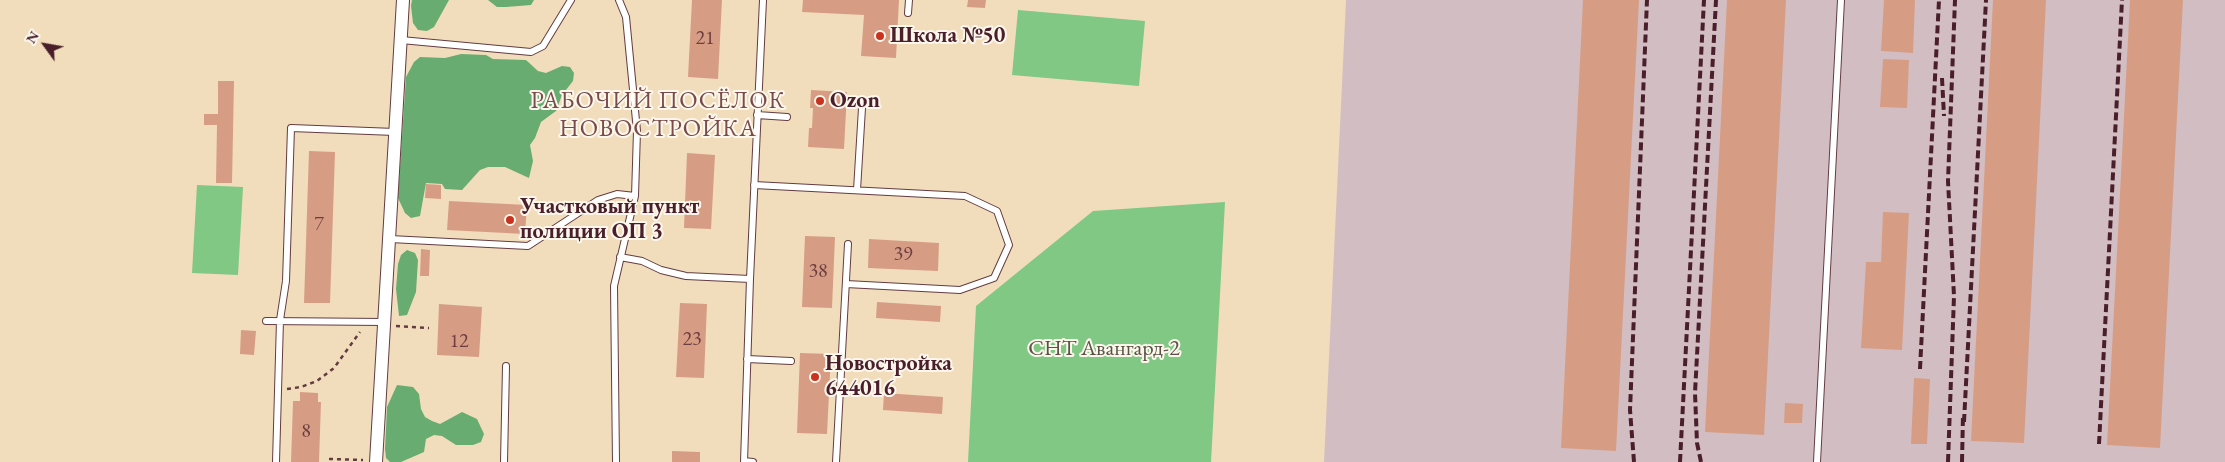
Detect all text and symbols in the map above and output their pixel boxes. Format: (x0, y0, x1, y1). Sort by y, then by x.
north arrow (20, 20, 70, 70)
place label: Школа №50 (890, 23, 1005, 49)
text: N (22, 27, 43, 47)
house number: 21 (695, 27, 715, 51)
marker: Школа №50 (874, 30, 886, 42)
district label: РАБОЧИЙ ПОСЁЛОК НОВОСТРОЙКА (529, 87, 787, 143)
place label: Ozon (830, 88, 880, 114)
marker: Ozon (814, 95, 826, 107)
place label: Участковый пункт полиции ОП 3 (520, 194, 699, 245)
house number: 7 (314, 213, 324, 237)
marker: Участковый пункт полиции ОП 3 (504, 214, 516, 226)
house number: 39 (893, 243, 913, 267)
house number: 38 (808, 260, 828, 284)
house number: 23 (682, 328, 702, 352)
house number: 12 (449, 330, 469, 354)
park label: СНТ Авангард-2 (1028, 336, 1180, 362)
place label: Новостройка 644016 (825, 351, 952, 402)
marker: Новостройка 644016 (809, 371, 821, 383)
house number: 8 (301, 420, 311, 444)

